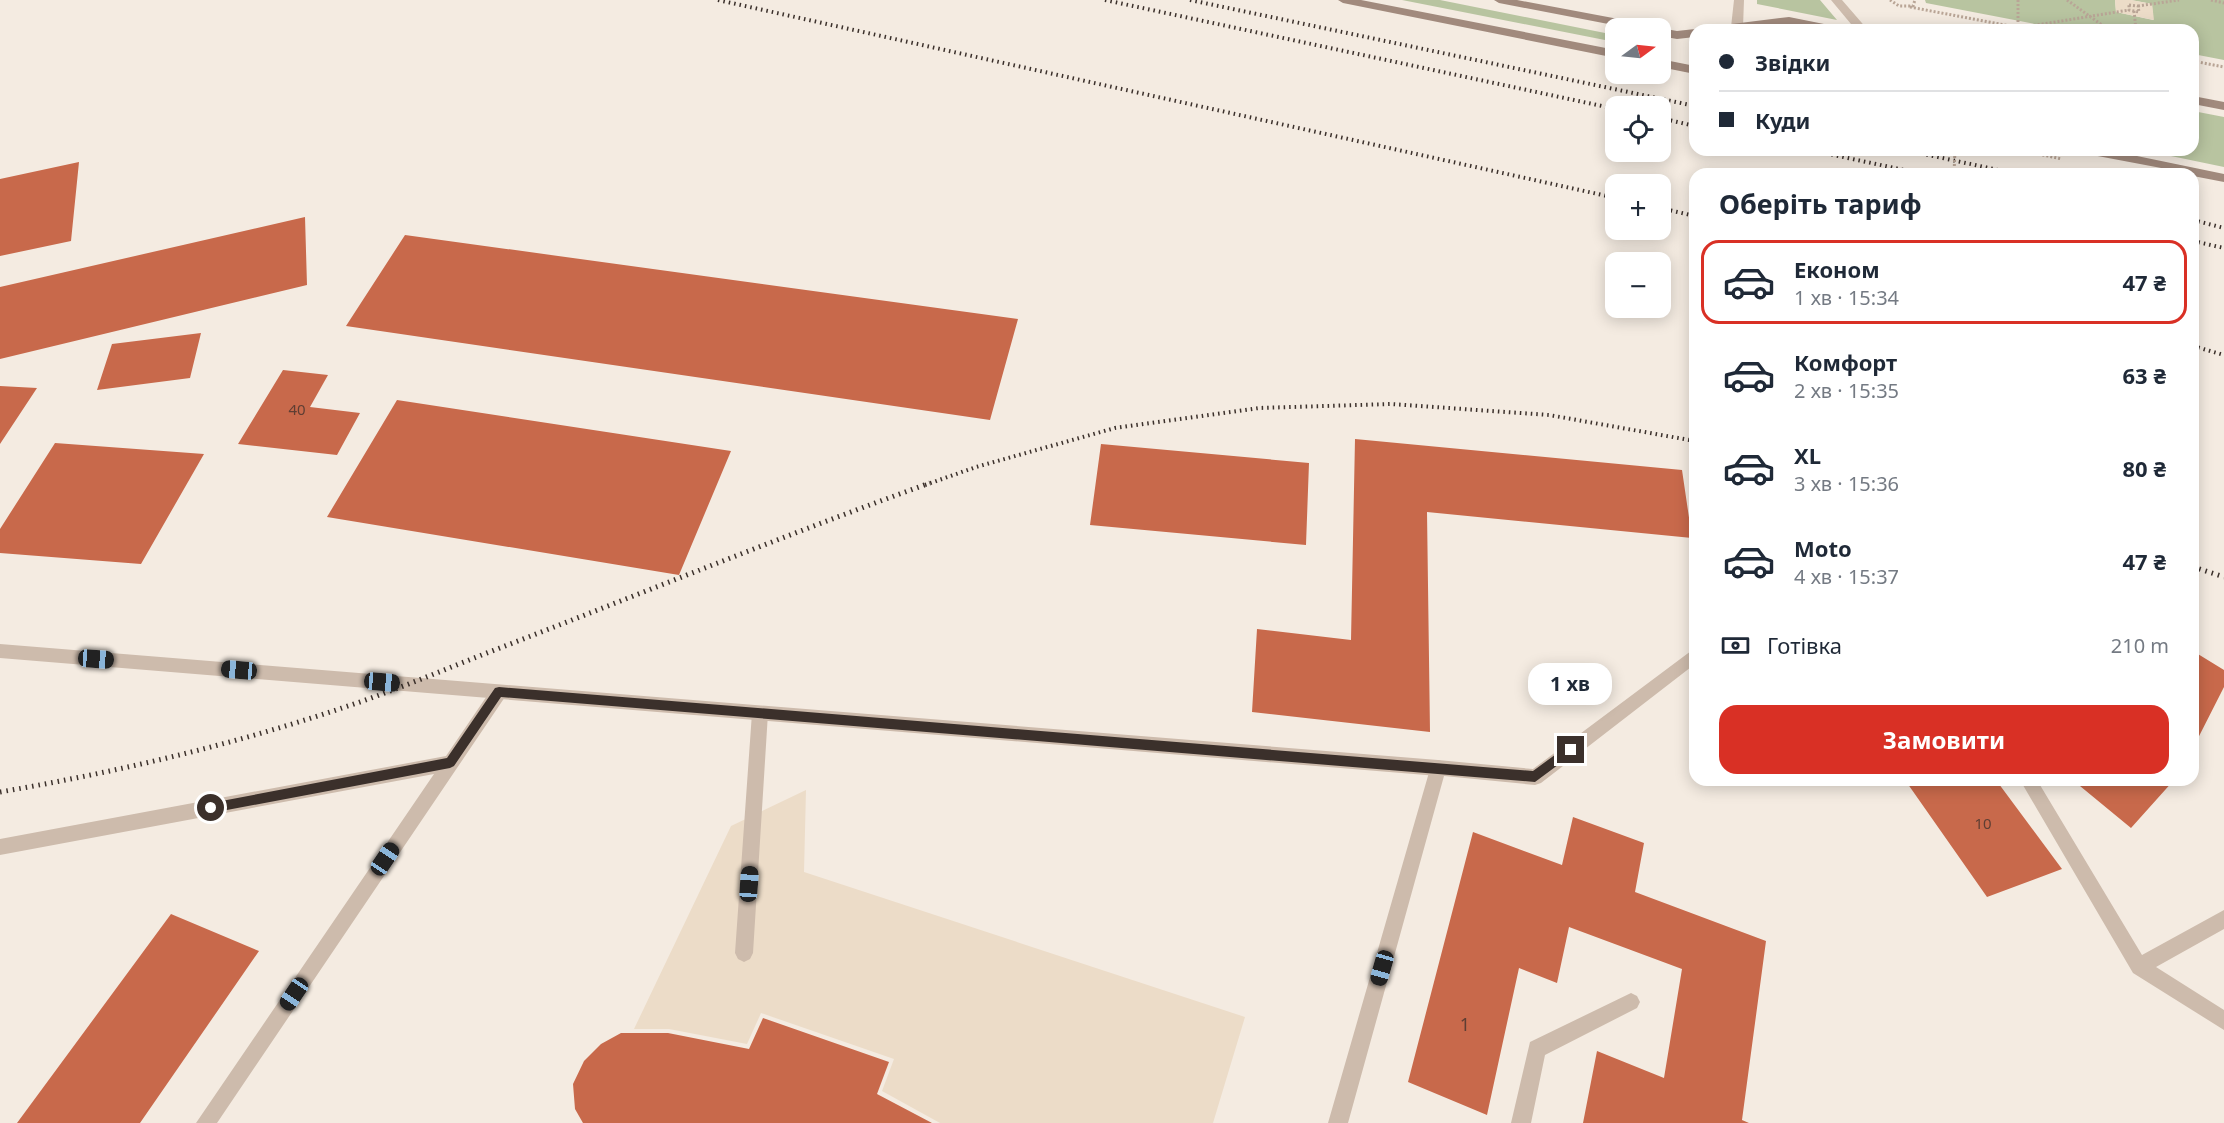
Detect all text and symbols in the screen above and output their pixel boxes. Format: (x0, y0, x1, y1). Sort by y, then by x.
north arrow (1605, 18, 1671, 84)
map controls (1605, 18, 1671, 318)
text: Звідки (1755, 47, 1830, 77)
button: locate (1605, 96, 1671, 162)
text: Куди (1755, 105, 1810, 135)
button: + (1605, 174, 1671, 240)
text: Оберіть тариф (1719, 185, 1922, 222)
button: − (1605, 252, 1671, 318)
text: Економ (1794, 254, 1880, 284)
icon: car (1722, 255, 1776, 309)
text: 47 ₴ (2123, 267, 2166, 297)
text: 1 хв · 15:34 (1794, 284, 1899, 311)
text: Комфорт (1794, 347, 1897, 377)
icon: car (1722, 348, 1776, 402)
text: 63 ₴ (2123, 360, 2166, 390)
text: 2 хв · 15:35 (1794, 377, 1899, 404)
house number: 40 (288, 399, 306, 419)
text: XL (1794, 440, 1821, 470)
icon: car (1722, 441, 1776, 495)
text: 80 ₴ (2123, 453, 2166, 483)
text: 3 хв · 15:36 (1794, 470, 1899, 497)
text: Moto (1794, 533, 1852, 563)
icon: car (1722, 534, 1776, 588)
text: 47 ₴ (2123, 546, 2166, 576)
text: 4 хв · 15:37 (1794, 563, 1899, 590)
icon: cash (1719, 629, 1752, 662)
text: Готівка (1767, 630, 1842, 660)
text: 210 m (2111, 632, 2169, 659)
car (77, 649, 115, 669)
car (220, 659, 258, 681)
callout: 1 хв (1529, 663, 1613, 705)
text: 1 хв (1550, 670, 1590, 697)
car (363, 671, 401, 693)
button: Замовити (1719, 705, 2169, 774)
route end (1557, 736, 1584, 763)
route start (197, 794, 224, 821)
house number: 10 (1974, 813, 1992, 833)
car (367, 839, 403, 879)
car (739, 865, 759, 903)
car (1368, 948, 1396, 988)
car (276, 974, 312, 1014)
house number: 1 (1460, 1012, 1470, 1036)

